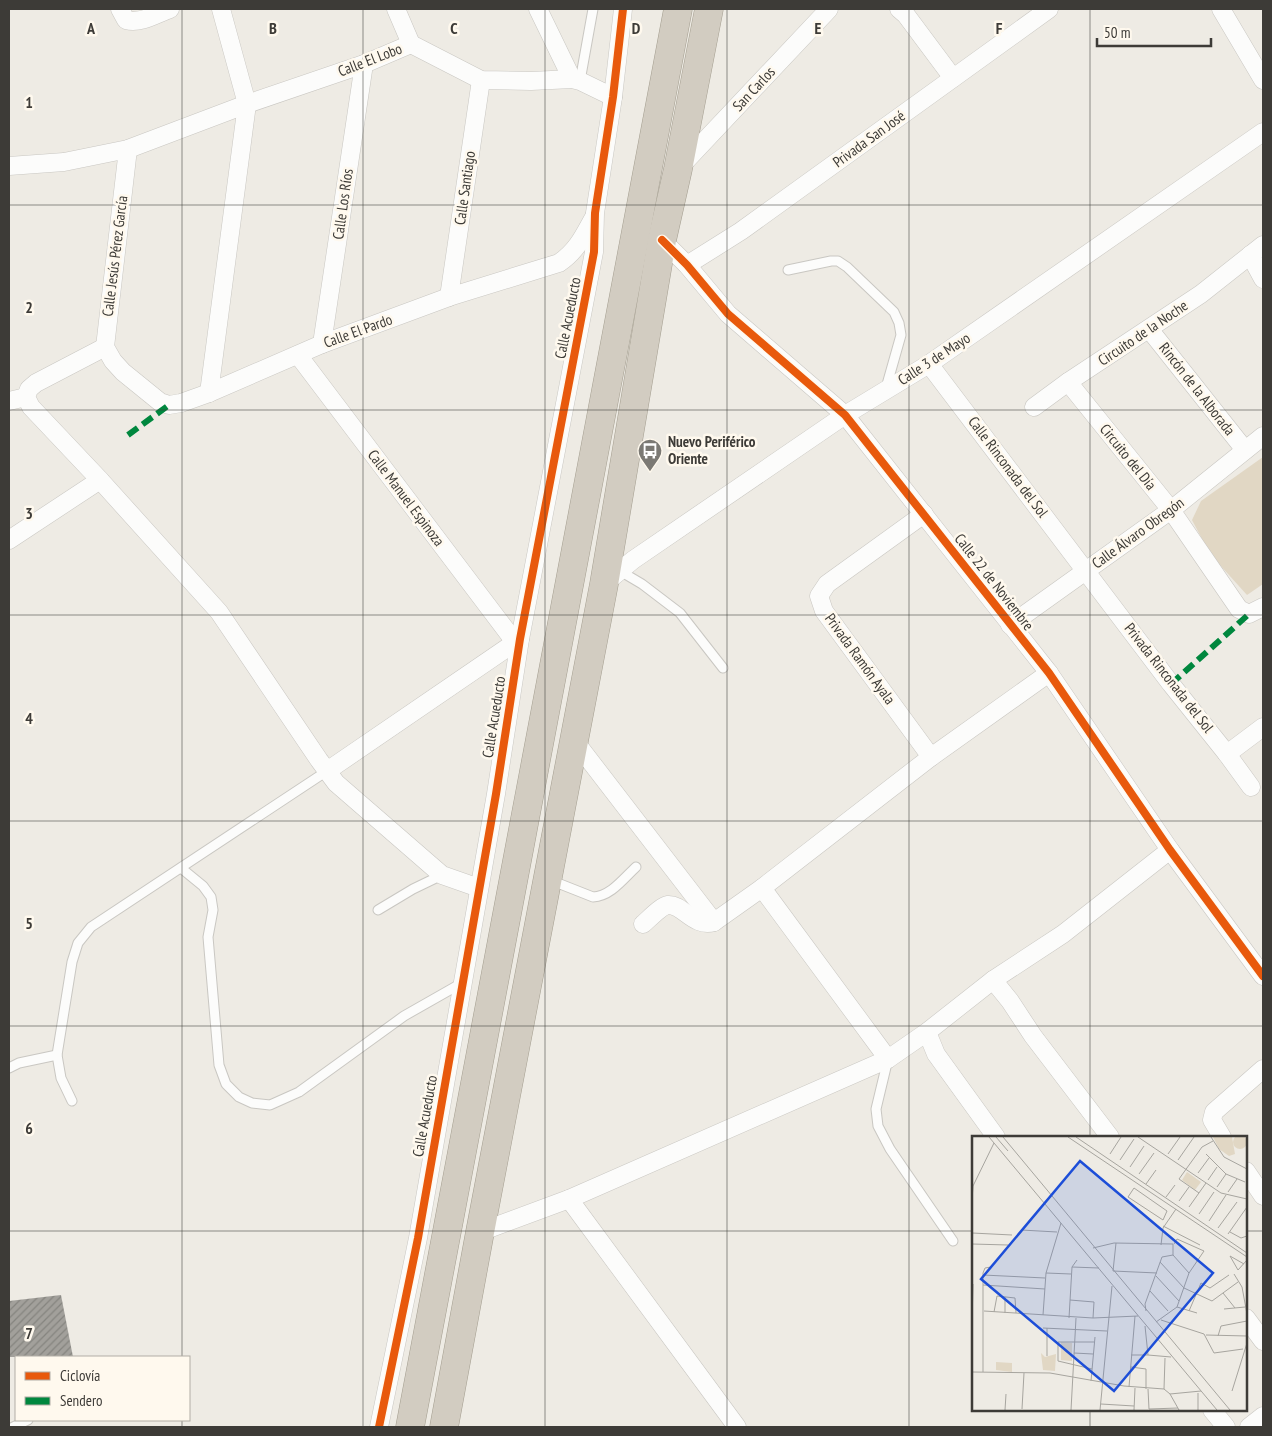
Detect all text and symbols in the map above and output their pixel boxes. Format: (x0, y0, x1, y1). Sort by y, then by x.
scale bar (1097, 15, 1211, 47)
text: A (86, 18, 96, 38)
text: B (269, 18, 277, 38)
text: C (450, 18, 458, 38)
text: D (632, 18, 641, 38)
text: E (815, 18, 822, 38)
text: F (996, 18, 1003, 38)
text: 50 m (1104, 23, 1130, 42)
street label: Calle El Lobo (335, 39, 405, 80)
street label: San Carlos (728, 62, 779, 115)
text: 1 (25, 92, 33, 112)
street label: Privada San José (829, 106, 909, 171)
street label: Calle Santiago (450, 150, 479, 226)
street label: Calle Los Ríos (328, 167, 357, 241)
street label: Calle Jesús Pérez García (98, 194, 131, 317)
street label: Calle Acueducto (550, 276, 585, 360)
street label: Circuito de la Noche (1094, 296, 1191, 370)
text: 2 (25, 297, 33, 317)
street label: Calle El Pardo (321, 309, 395, 352)
street label: Calle 3 de Mayo (894, 328, 974, 389)
street label: Rincón de la Alborada (1155, 338, 1240, 439)
street label: Calle Rinconada del Sol (964, 412, 1053, 521)
street label: Circuito del Día (1096, 420, 1161, 494)
place label: Nuevo Periférico Oriente (668, 432, 756, 468)
bus stop icon: Nuevo Periférico Oriente (637, 438, 663, 472)
street label: Calle Manuel Espinoza (364, 446, 449, 550)
street label: Calle Álvaro Obregón (1088, 493, 1188, 572)
text: 3 (25, 503, 33, 523)
street label: Calle 22 de Noviembre (951, 529, 1038, 634)
street label: Privada Ramón Ayala (821, 610, 900, 708)
street label: Privada Rinconada del Sol (1121, 619, 1218, 737)
street label: Calle Acueducto (478, 675, 509, 759)
text: 4 (25, 708, 33, 728)
text: 5 (25, 913, 33, 933)
street label: Calle Acueducto (408, 1074, 441, 1158)
text: 6 (25, 1118, 33, 1138)
inset map (972, 1136, 1247, 1411)
text: 7 (25, 1323, 33, 1343)
legend (15, 1356, 190, 1421)
text: Ciclovía (60, 1366, 100, 1385)
text: Sendero (60, 1391, 102, 1410)

